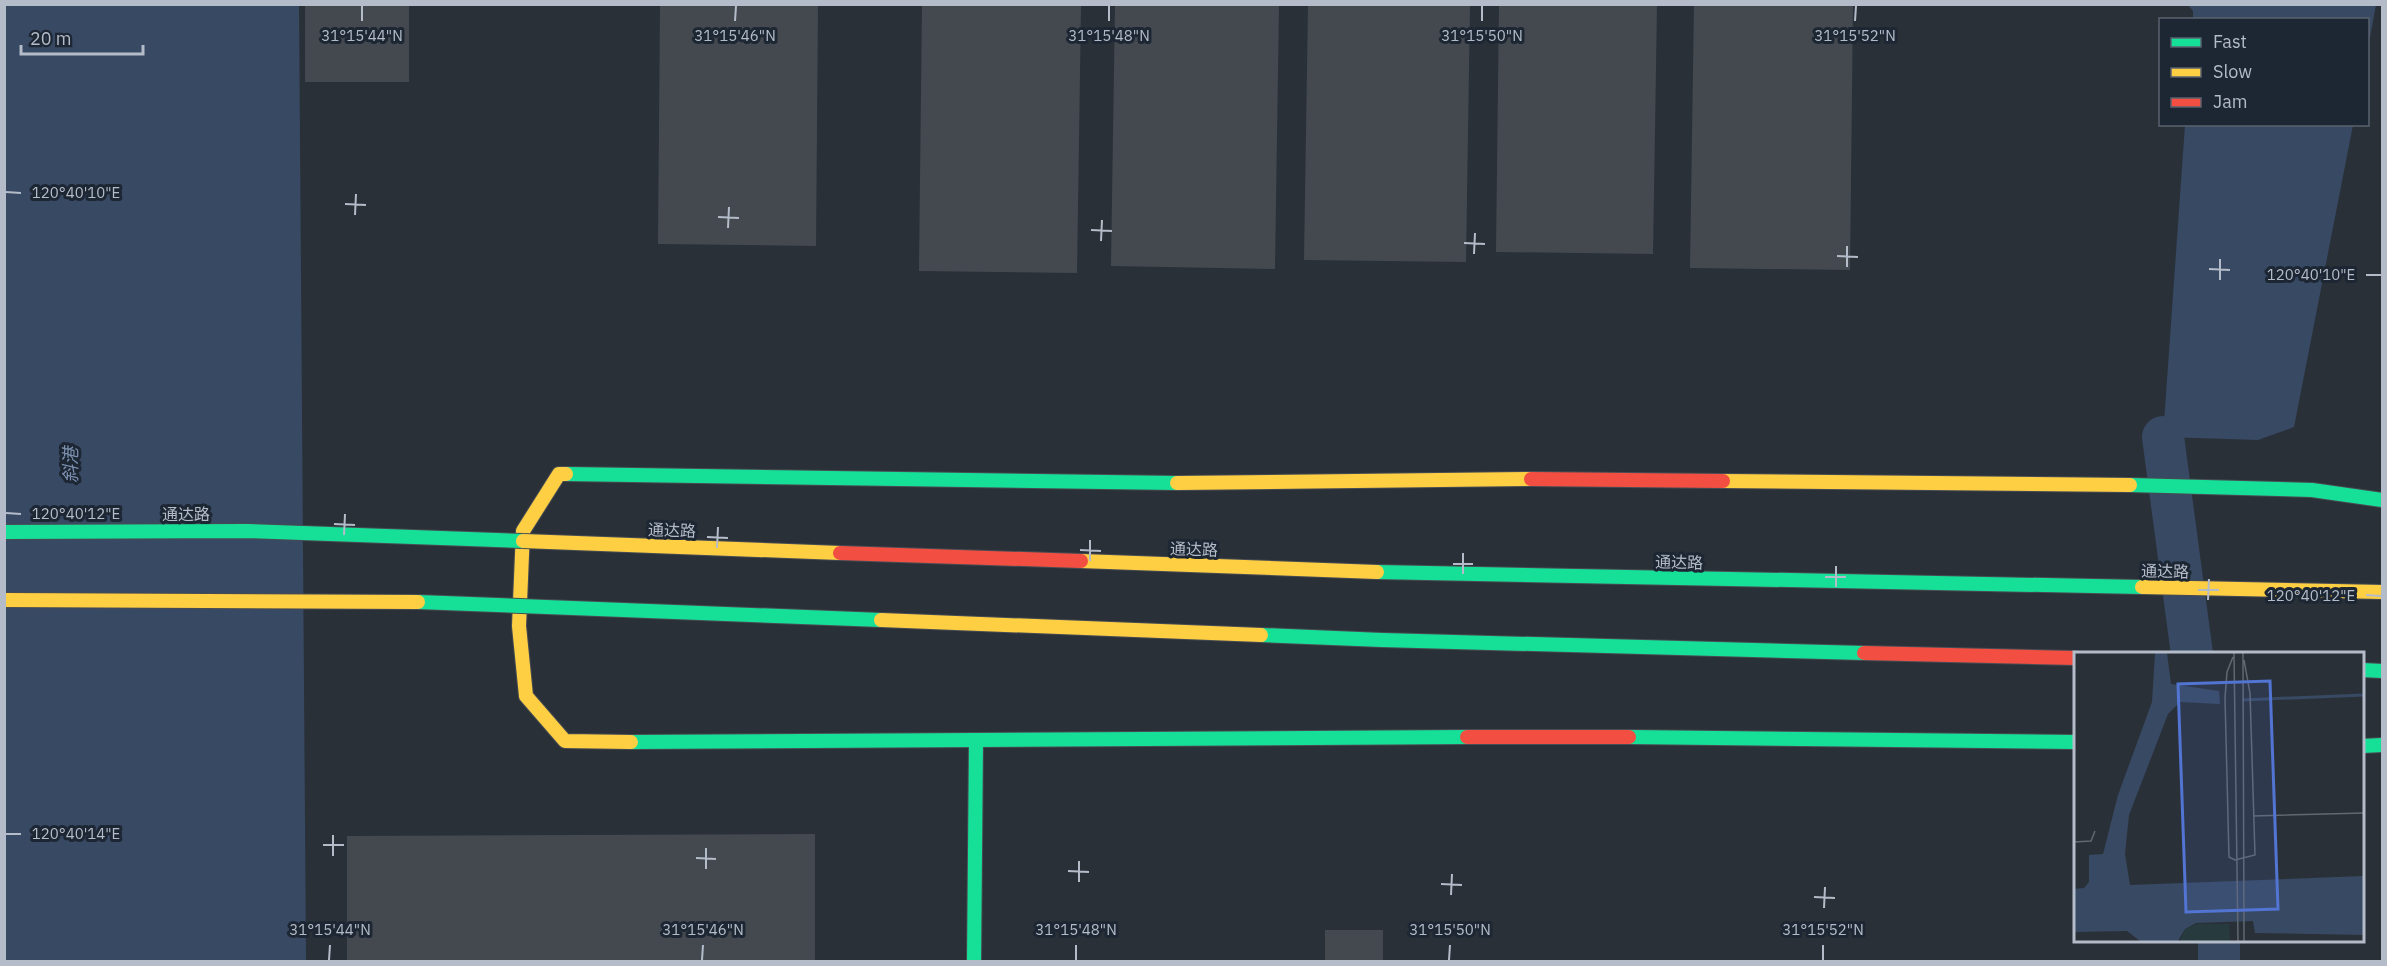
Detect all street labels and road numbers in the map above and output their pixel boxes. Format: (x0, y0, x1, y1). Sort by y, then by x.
street label: 通达路 (162, 504, 210, 524)
street label: 通达路 (648, 519, 696, 541)
street label: 通达路 (1170, 538, 1218, 560)
street label: 通达路 (1655, 552, 1703, 572)
street label: 通达路 (2141, 561, 2189, 581)

